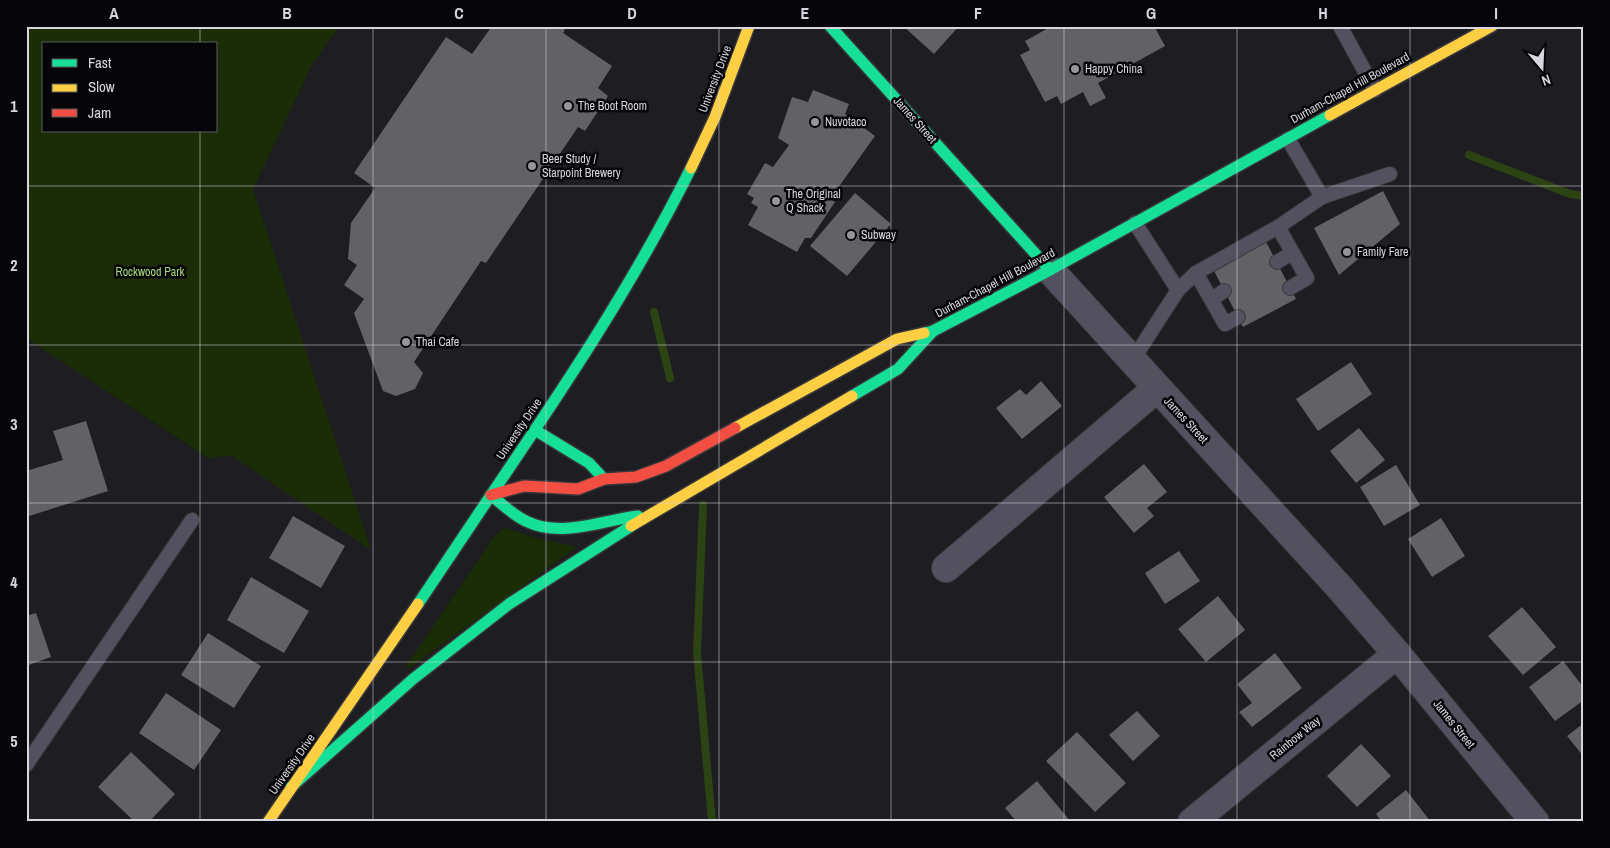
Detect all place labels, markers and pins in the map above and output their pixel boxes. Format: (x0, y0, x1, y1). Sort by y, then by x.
place label: Happy China (1085, 61, 1143, 77)
marker: Happy China (1069, 63, 1081, 75)
place label: The Boot Room (578, 98, 647, 114)
marker: The Boot Room (562, 100, 574, 112)
place label: Nuvotaco (825, 114, 867, 130)
marker: Nuvotaco (809, 116, 821, 128)
place label: Beer Study / Starpoint Brewery (542, 151, 621, 181)
marker: Beer Study / Starpoint Brewery (526, 160, 538, 172)
place label: The Original Q Shack (786, 186, 841, 216)
marker: The Original Q Shack (770, 195, 782, 207)
place label: Subway (861, 227, 896, 243)
marker: Subway (845, 229, 857, 241)
place label: Family Fare (1357, 244, 1409, 260)
marker: Family Fare (1341, 246, 1353, 258)
place label: Thai Cafe (416, 334, 459, 350)
marker: Thai Cafe (400, 336, 412, 348)

